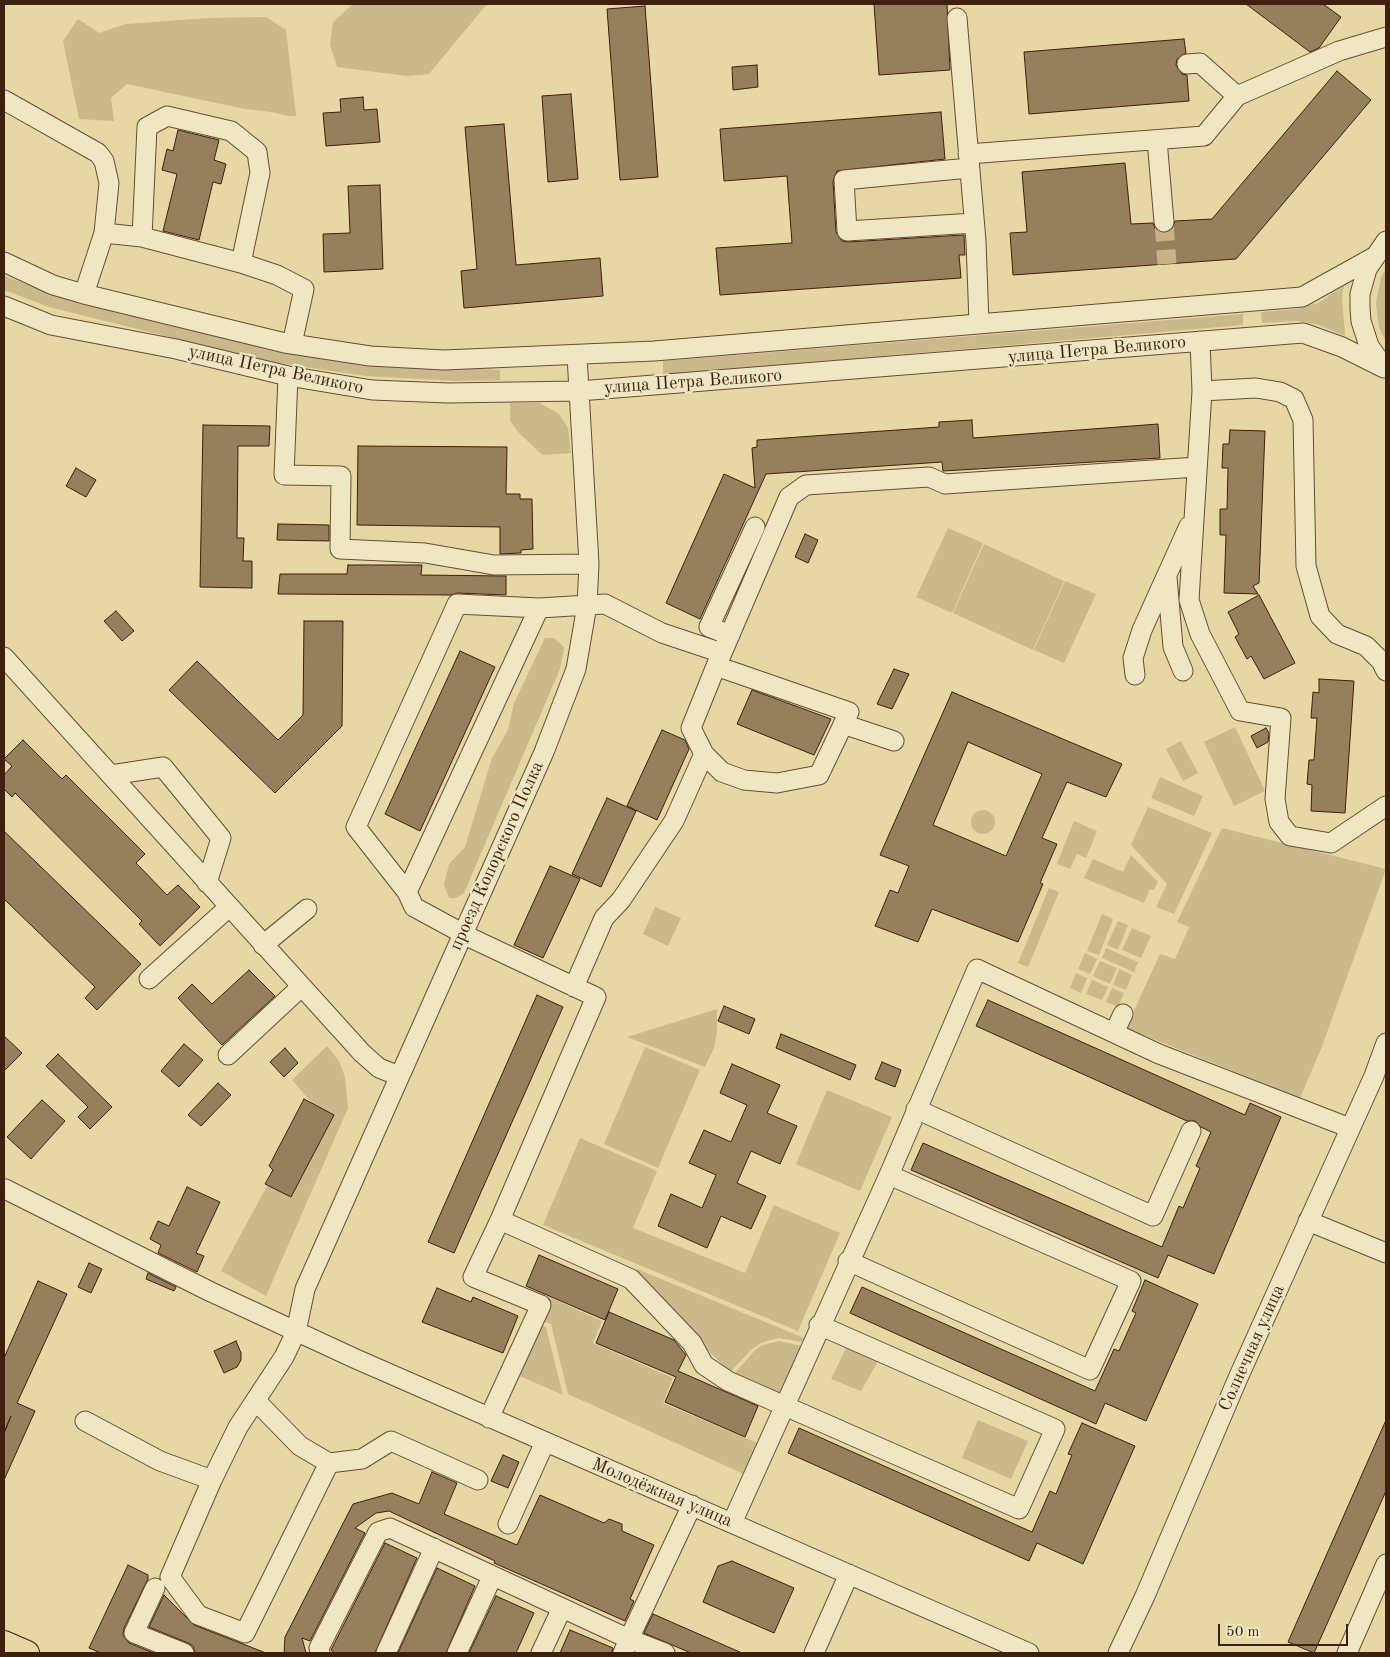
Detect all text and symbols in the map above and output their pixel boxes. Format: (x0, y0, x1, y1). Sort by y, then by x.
street label: улица Петра Великого (1007, 331, 1187, 369)
street label: улица Петра Великого (186, 341, 366, 399)
street label: улица Петра Великого (603, 365, 783, 399)
street label: проезд Копорского Полка (445, 758, 549, 954)
street label: Солнечная улица (1214, 1281, 1290, 1415)
street label: Молодёжная улица (588, 1454, 736, 1532)
scale bar (1220, 1614, 1350, 1646)
text: 50 m (1226, 1625, 1260, 1640)

